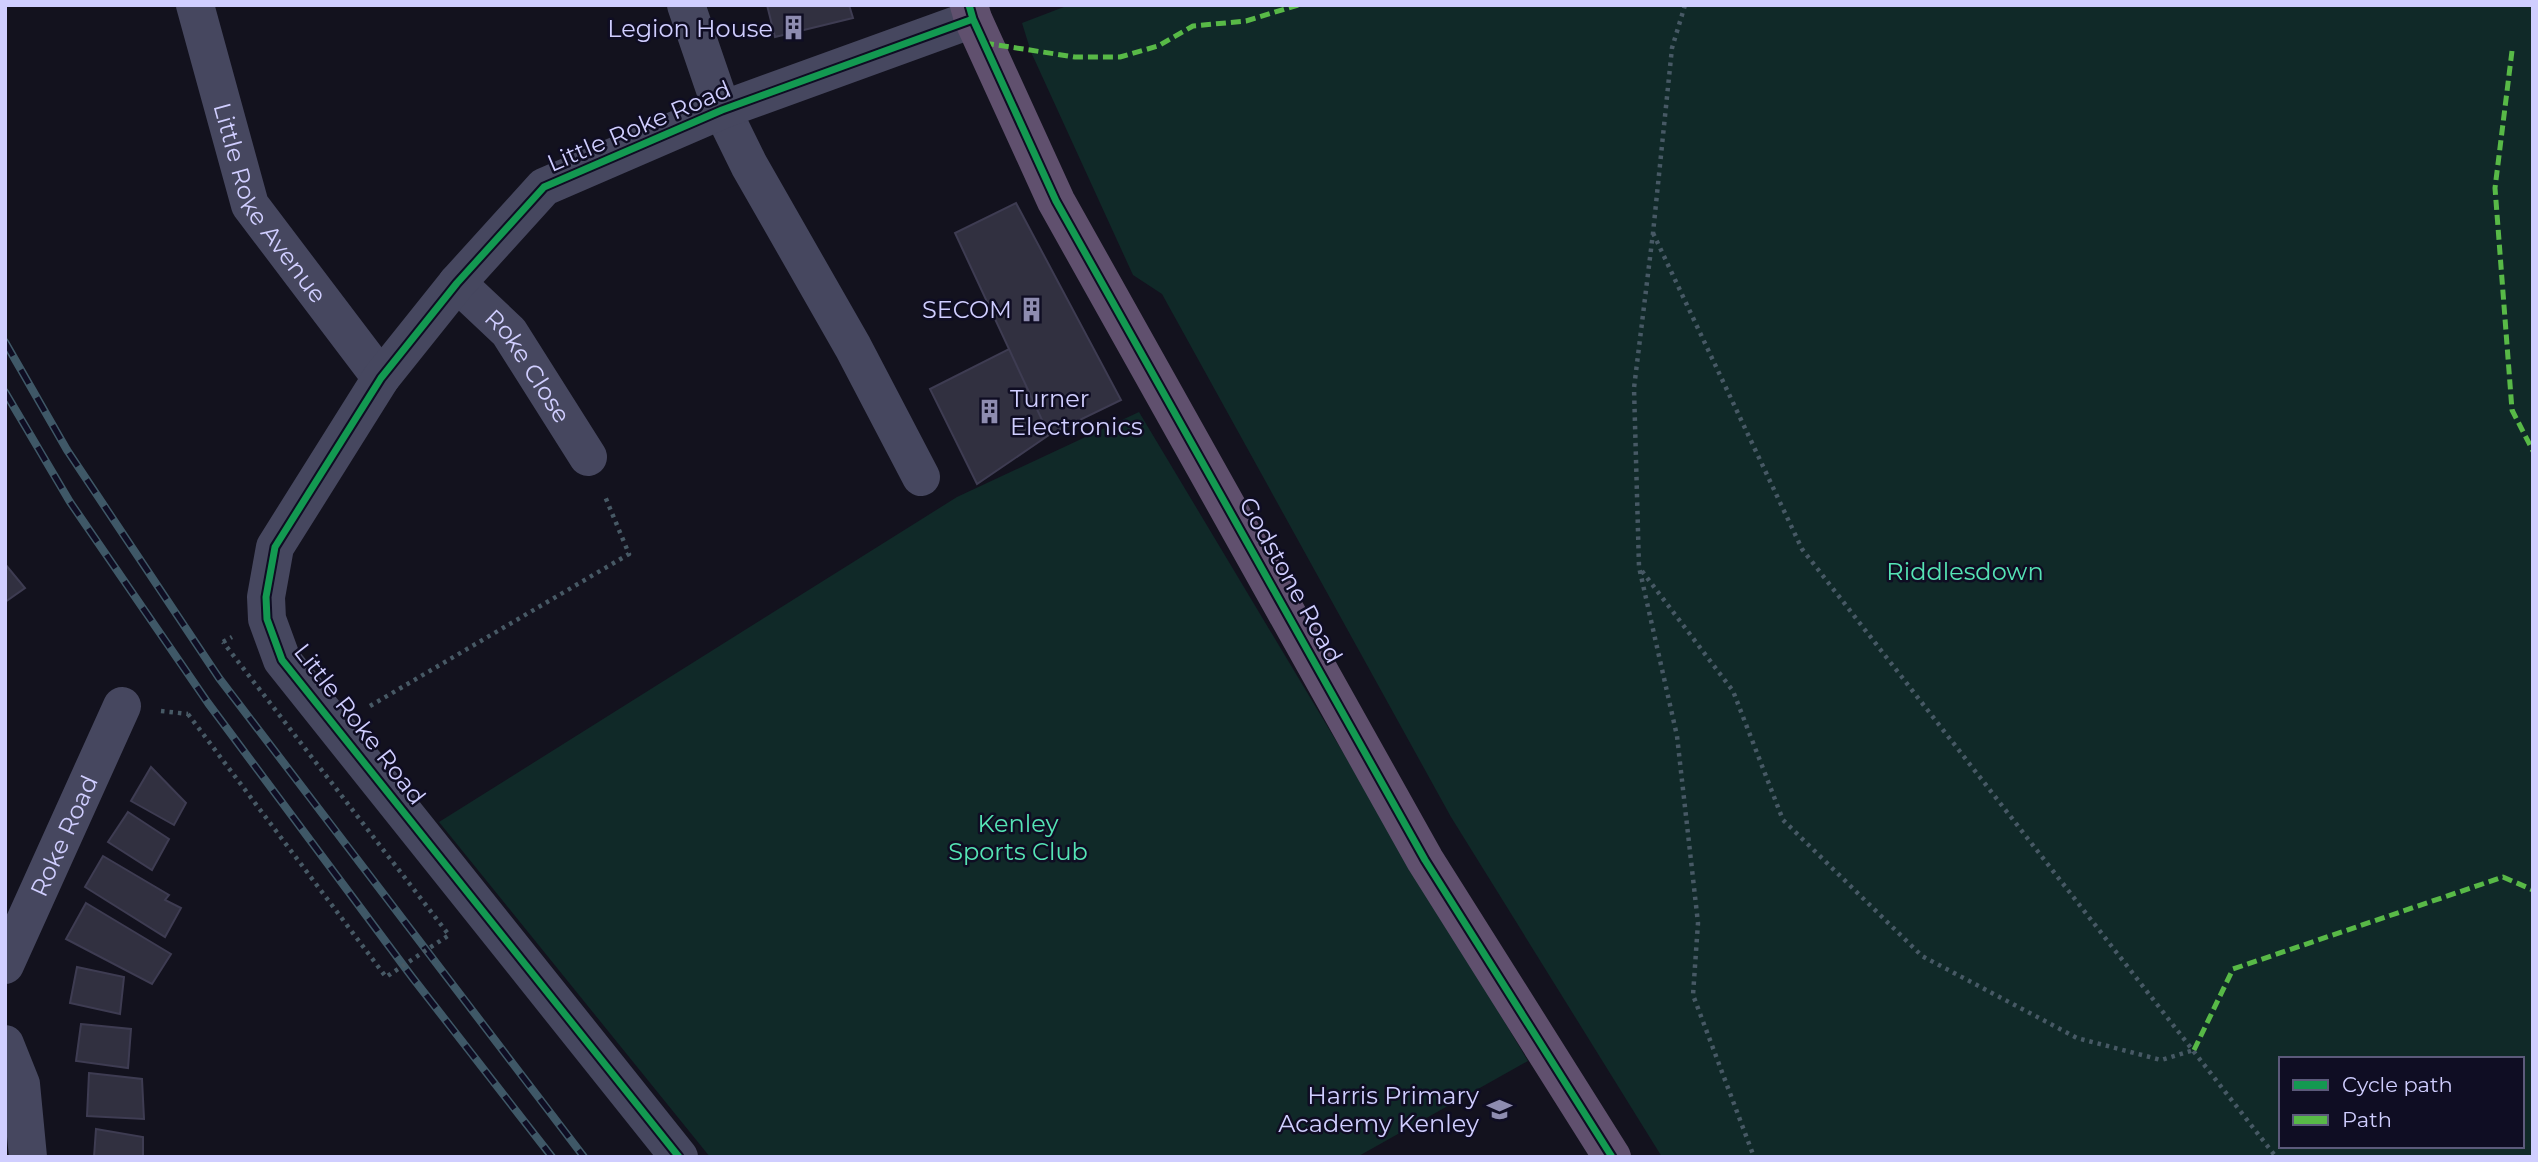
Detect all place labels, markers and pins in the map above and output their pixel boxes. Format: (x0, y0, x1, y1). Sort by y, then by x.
place label: Legion House (607, 14, 773, 43)
building icon: Legion House (779, 14, 807, 42)
place label: SECOM (922, 295, 1012, 324)
building icon: SECOM (1018, 295, 1046, 323)
place label: Turner Electronics (1010, 384, 1143, 441)
building icon: Turner Electronics (976, 398, 1004, 426)
place label: Harris Primary Academy Kenley (1278, 1081, 1479, 1138)
school or university icon: Harris Primary Academy Kenley (1485, 1095, 1513, 1123)

